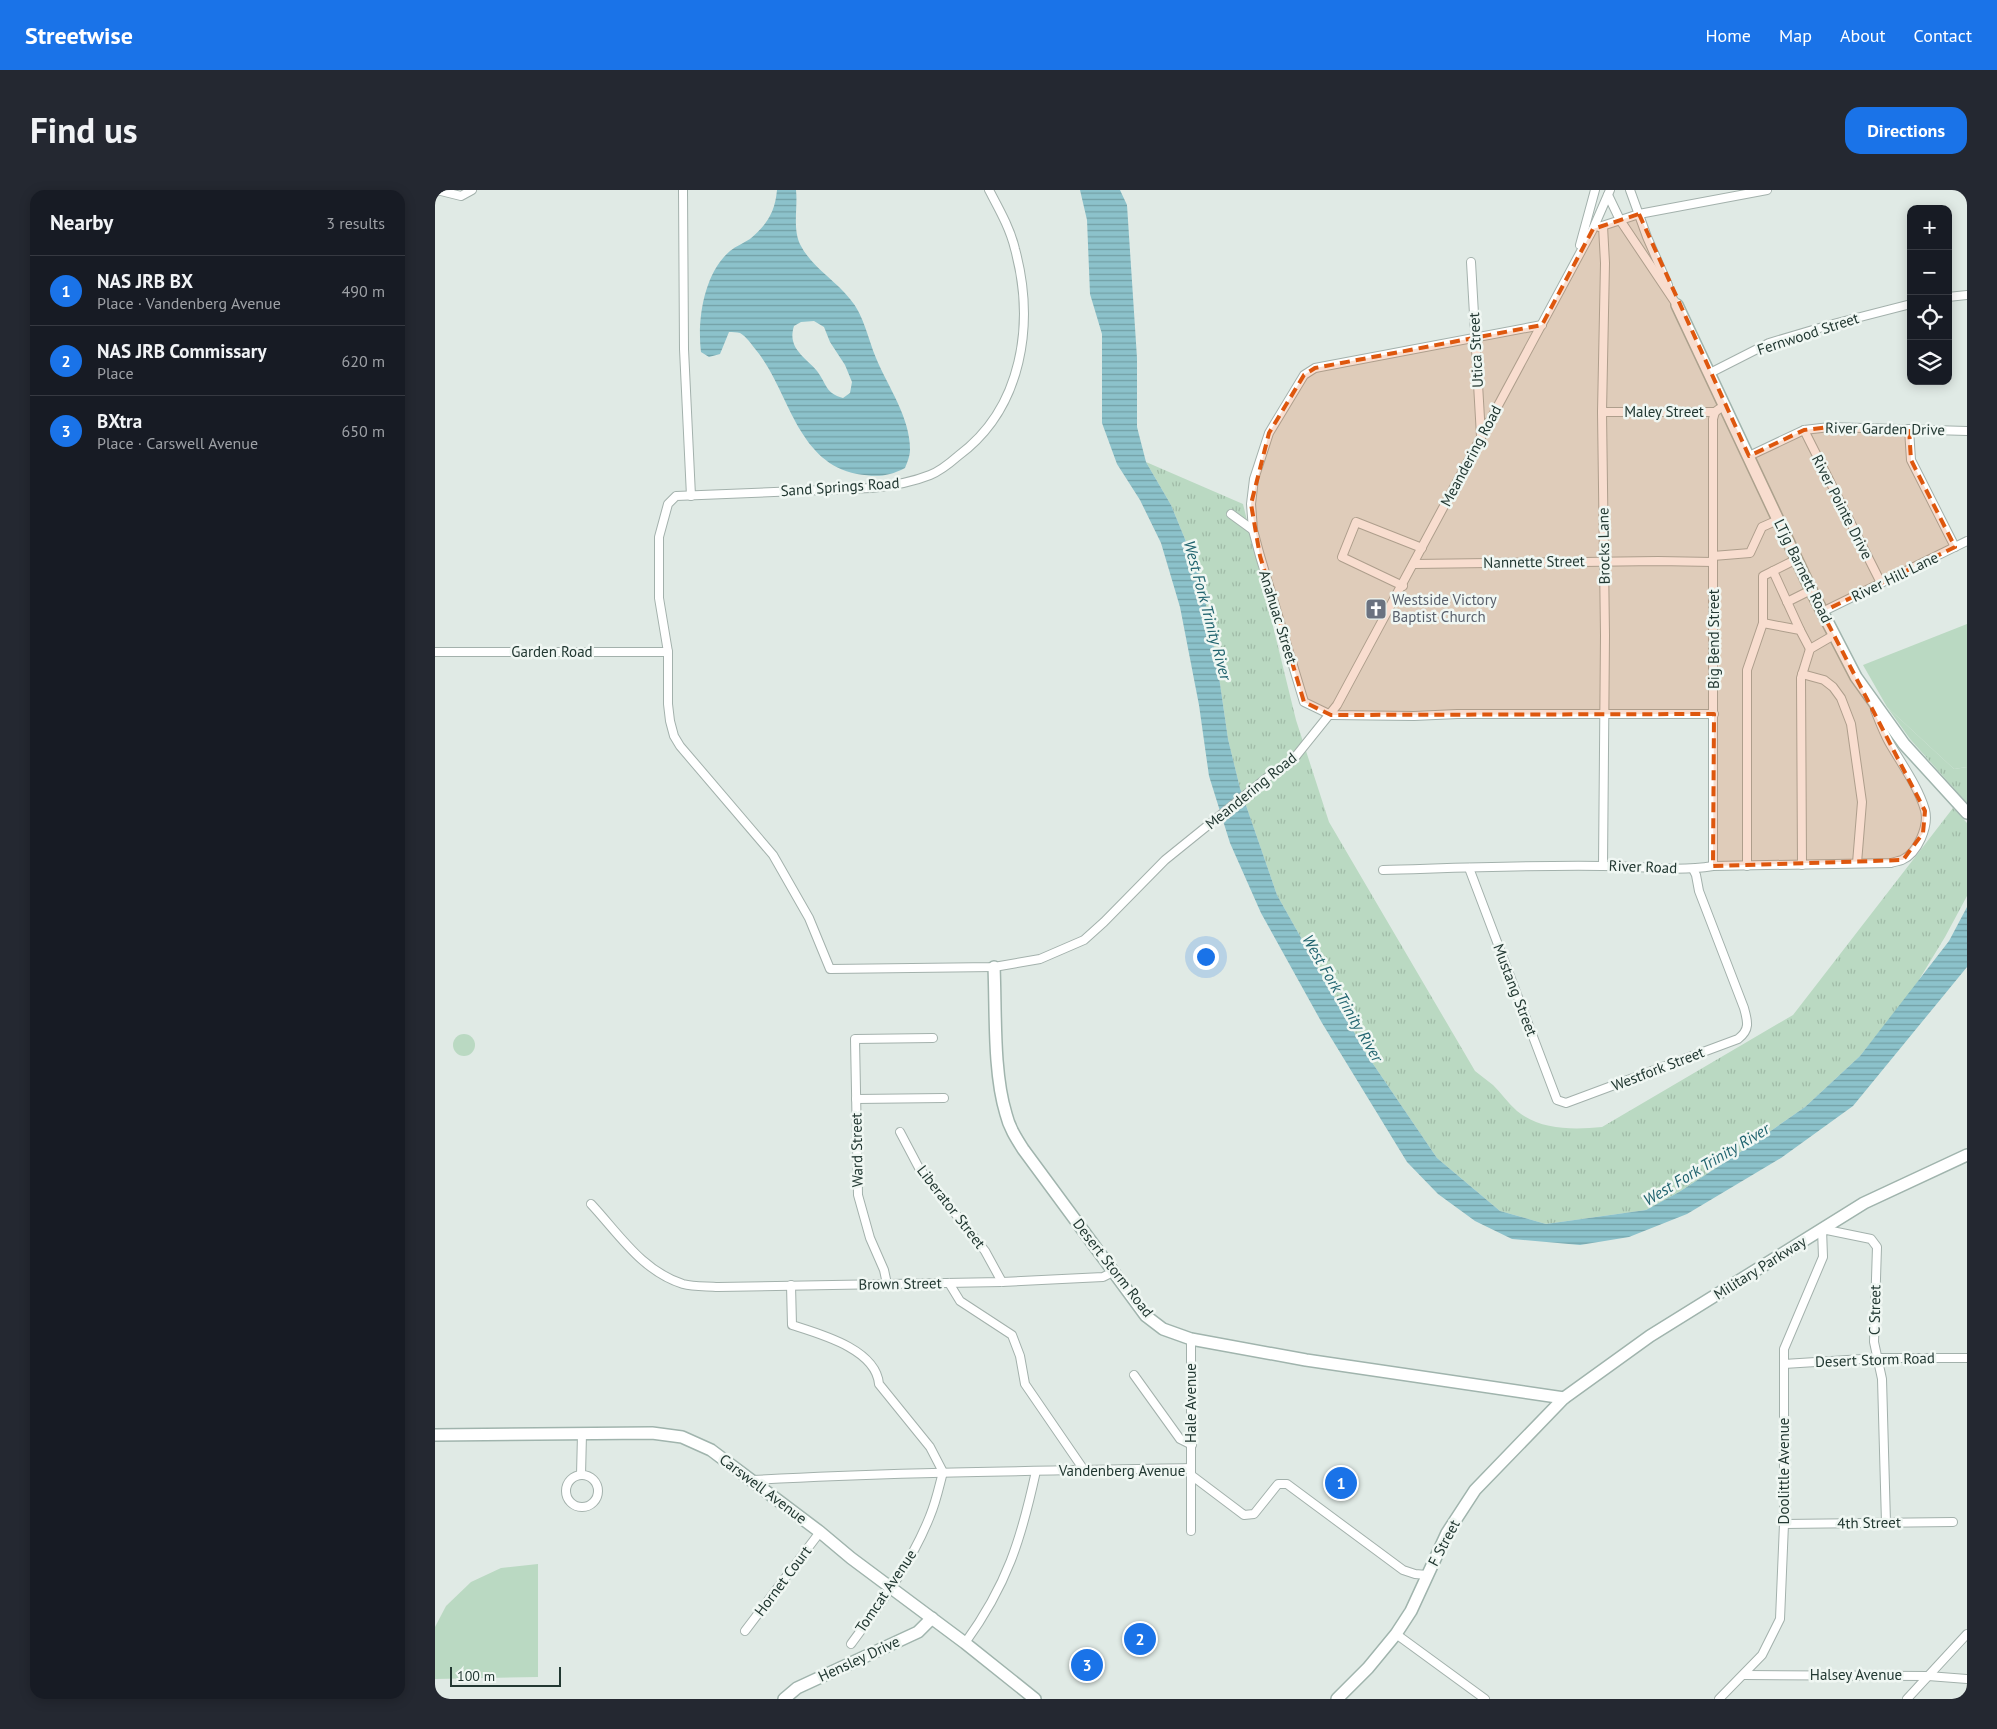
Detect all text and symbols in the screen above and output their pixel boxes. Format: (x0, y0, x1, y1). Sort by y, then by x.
text: Streetwise (25, 20, 133, 51)
text: Home (1705, 24, 1751, 47)
text: Map (1779, 24, 1812, 47)
text: About (1840, 24, 1886, 47)
text: Contact (1914, 24, 1972, 47)
text: Find us (30, 107, 138, 153)
button: Directions (1845, 107, 1967, 154)
map controls (1907, 205, 1952, 385)
button: + (1907, 205, 1952, 250)
text: Nearby (50, 209, 113, 236)
text: 3 results (326, 213, 385, 233)
button: − (1907, 250, 1952, 295)
text: NAS JRB BX (97, 269, 193, 293)
text: 1 (61, 281, 71, 301)
text: 490 m (342, 281, 385, 301)
text: Place · Vandenberg Avenue (97, 293, 281, 313)
button: locate (1907, 295, 1952, 340)
street label: Fernwood Street (1754, 308, 1861, 359)
street label: Utica Street (1464, 312, 1487, 388)
text: NAS JRB Commissary (97, 339, 266, 363)
button: layers (1907, 340, 1952, 385)
text: 2 (61, 351, 71, 371)
text: 620 m (342, 351, 385, 371)
text: Place (97, 363, 134, 383)
street label: Meandering Road (1436, 402, 1505, 510)
street label: Maley Street (1624, 402, 1704, 421)
text: BXtra (97, 409, 142, 433)
street label: River Garden Drive (1825, 418, 1945, 439)
text: 3 (61, 421, 71, 441)
text: 650 m (342, 421, 385, 441)
text: Place · Carswell Avenue (97, 433, 258, 453)
street label: River Pointe Drive (1808, 451, 1877, 562)
street label: Sand Springs Road (780, 473, 900, 500)
street label: Brocks Lane (1593, 507, 1614, 585)
street label: LTjg Barnett Road (1770, 516, 1837, 626)
water label: West Fork Trinity River (1180, 538, 1237, 684)
street label: River Hill Lane (1848, 547, 1941, 606)
street label: Nannette Street (1483, 551, 1585, 572)
street label: Anahuac Street (1255, 568, 1302, 666)
street label: Big Bend Street (1704, 589, 1723, 689)
place label: Westside Victory Baptist Church (1392, 590, 1497, 626)
church icon: Westside Victory Baptist Church (1364, 597, 1388, 621)
street label: Garden Road (511, 642, 593, 661)
street label: Meandering Road (1201, 748, 1300, 833)
street label: River Road (1608, 856, 1678, 877)
water label: West Fork Trinity River (1298, 931, 1388, 1067)
street label: Mustang Street (1489, 941, 1542, 1039)
your location (1193, 944, 1219, 970)
street label: Westfork Street (1609, 1042, 1707, 1095)
street label: Ward Street (846, 1112, 867, 1188)
water label: West Fork Trinity River (1639, 1117, 1774, 1210)
street label: Liberator Street (913, 1161, 990, 1252)
street label: Desert Storm Road (1069, 1215, 1158, 1321)
street label: Military Parkway (1710, 1232, 1809, 1304)
street label: Brown Street (858, 1273, 942, 1294)
street label: C Street (1865, 1285, 1884, 1335)
street label: Desert Storm Road (1815, 1348, 1935, 1371)
street label: Hale Avenue (1181, 1363, 1200, 1443)
street label: Doolittle Avenue (1774, 1418, 1793, 1524)
street label: Carswell Avenue (716, 1449, 811, 1528)
street label: Vandenberg Avenue (1058, 1461, 1185, 1480)
pin: 1 (1325, 1464, 1357, 1502)
street label: 4th Street (1837, 1512, 1901, 1533)
street label: F Street (1423, 1516, 1464, 1569)
street label: Hornet Court (750, 1542, 815, 1620)
street label: Tomcat Avenue (851, 1545, 920, 1636)
pin: 2 (1124, 1620, 1156, 1658)
street label: Hensley Drive (815, 1631, 903, 1686)
pin: 3 (1071, 1646, 1103, 1684)
scale bar (450, 1664, 561, 1687)
street label: Halsey Avenue (1810, 1665, 1902, 1684)
text: 100 m (457, 1667, 495, 1685)

